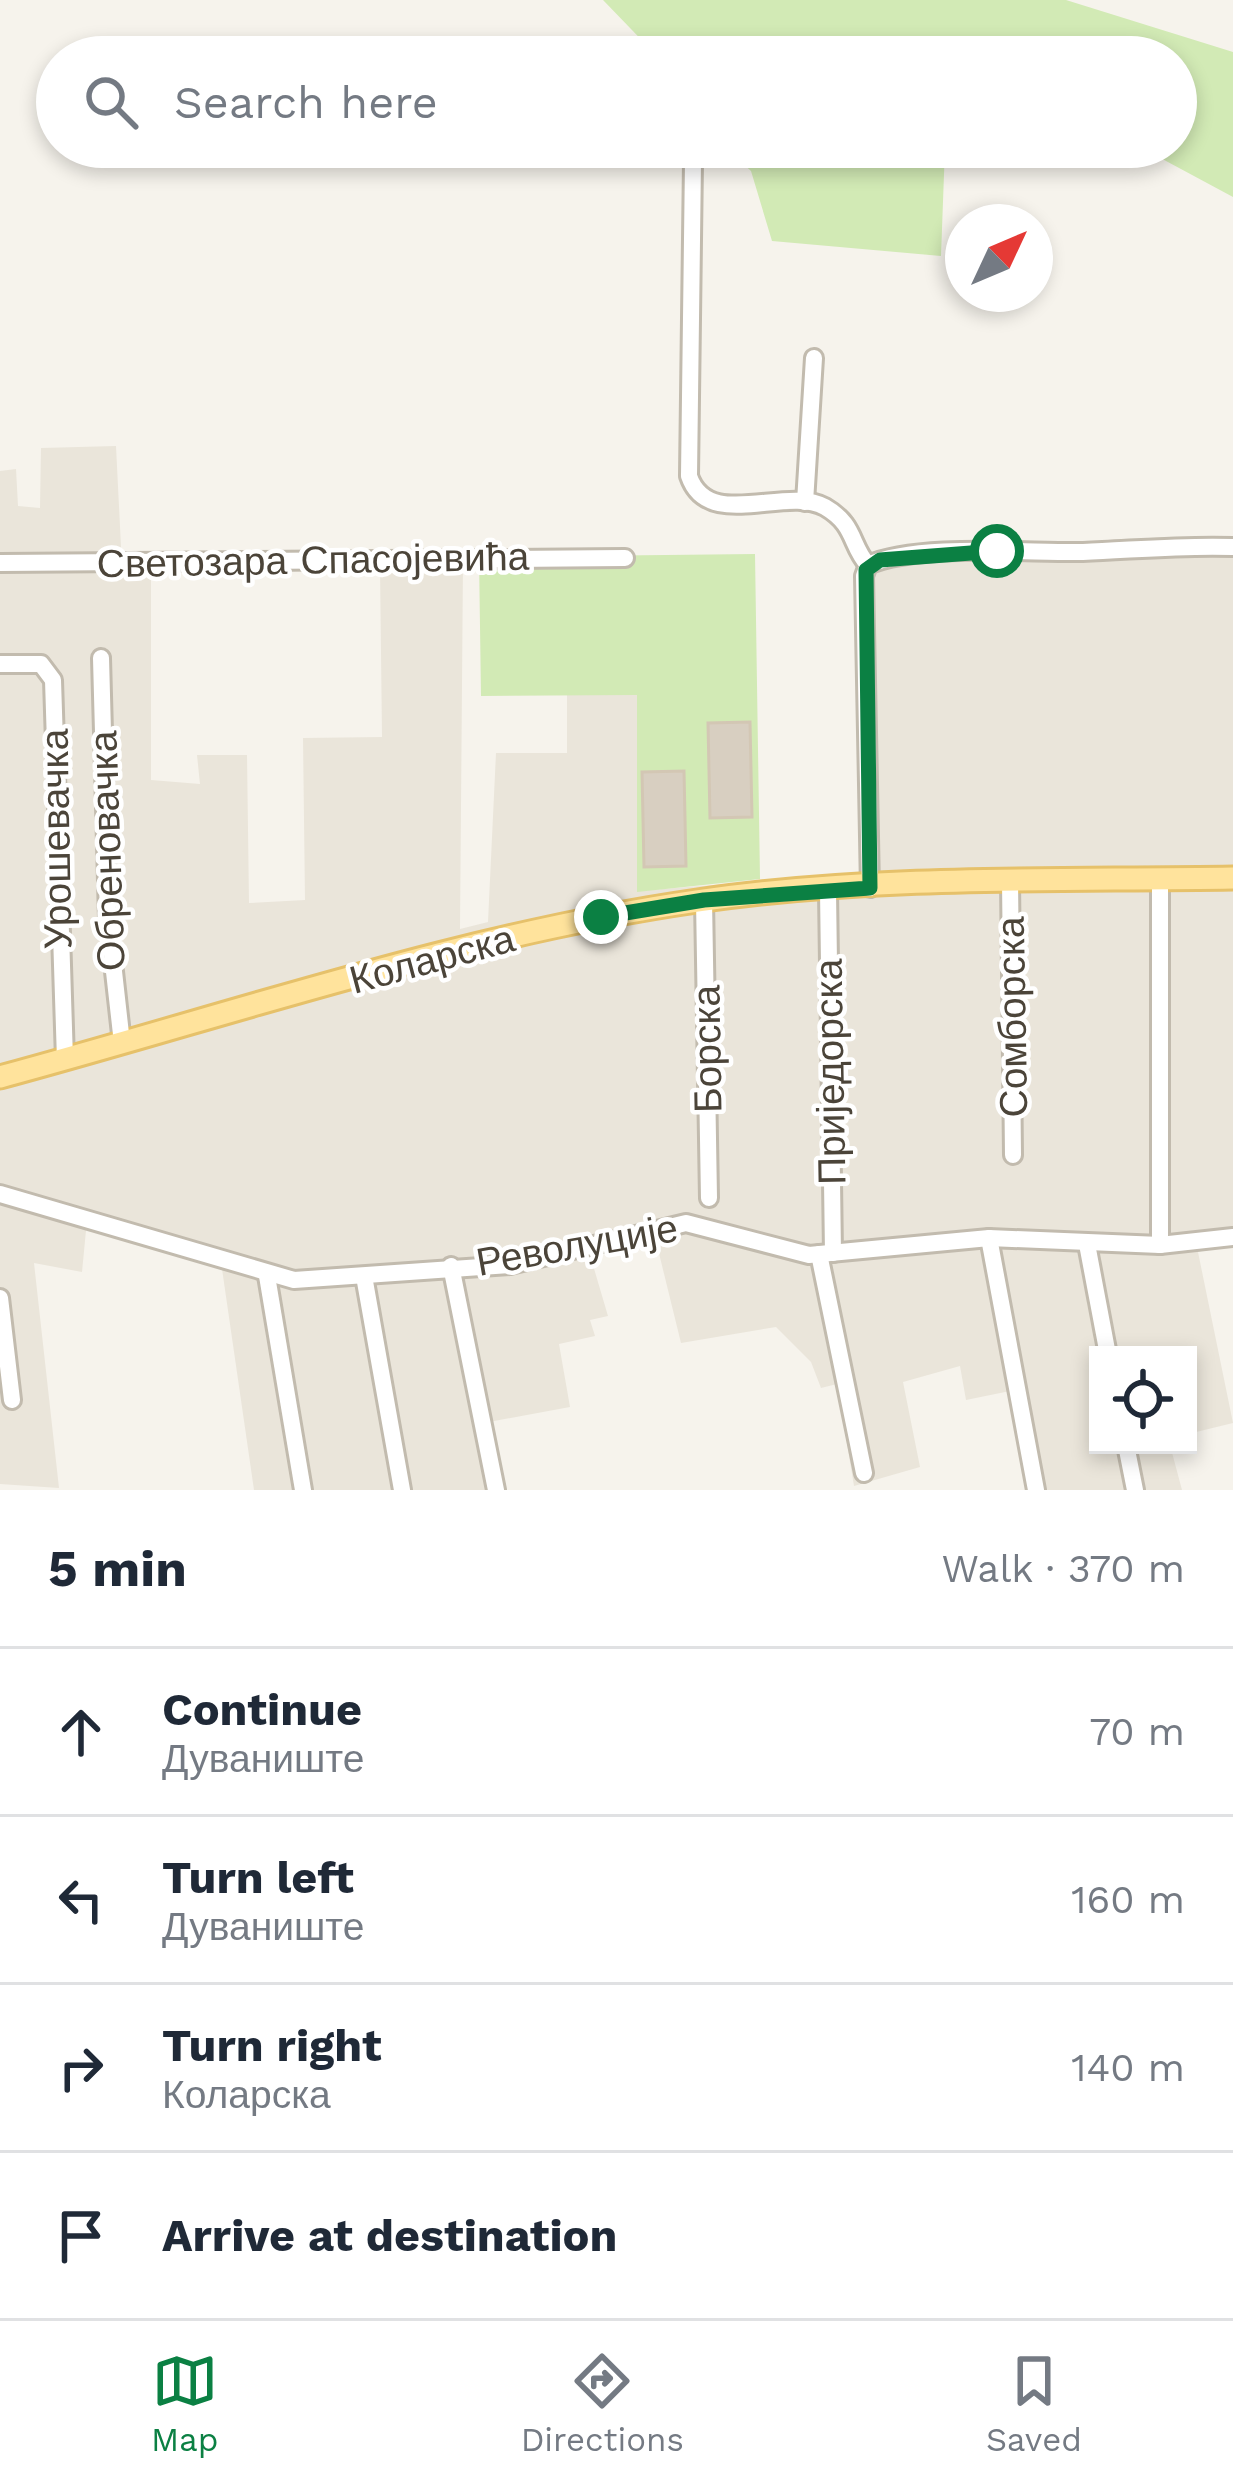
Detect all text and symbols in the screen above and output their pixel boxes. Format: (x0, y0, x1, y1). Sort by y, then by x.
search box (36, 36, 1197, 168)
icon: search (78, 69, 144, 135)
text: Search here (174, 76, 438, 129)
north arrow (945, 204, 1053, 312)
route start (970, 524, 1024, 578)
street label: Светозара Спасојевића (96, 534, 530, 586)
street label: Урошевачка (32, 728, 80, 950)
street label: Обреновачка (80, 730, 134, 972)
route end (574, 890, 628, 944)
street label: Коларска (345, 915, 520, 1003)
street label: Сомборска (988, 916, 1036, 1118)
street label: Приједорска (806, 958, 854, 1186)
street label: Борска (683, 984, 731, 1113)
street label: Револуције (473, 1205, 681, 1285)
map controls (1089, 1346, 1197, 1454)
button: locate (1089, 1346, 1197, 1454)
text: 5 min (48, 1539, 187, 1598)
text: Walk · 370 m (941, 1546, 1185, 1591)
text: Continue (162, 1683, 362, 1736)
icon: ahead (48, 1699, 114, 1765)
text: 70 m (1089, 1709, 1185, 1754)
text: Дуваниште (162, 1736, 364, 1781)
text: Turn left (162, 1851, 354, 1904)
icon: left (48, 1867, 114, 1933)
text: 160 m (1071, 1877, 1185, 1922)
text: Дуваниште (162, 1904, 364, 1949)
text: Turn right (162, 2019, 382, 2072)
icon: right (48, 2035, 114, 2101)
text: 140 m (1071, 2045, 1185, 2090)
text: Коларска (162, 2072, 331, 2117)
icon: arrive (48, 2203, 114, 2269)
text: Arrive at destination (162, 2209, 617, 2262)
tab: Map (151, 2348, 218, 2459)
tab: Directions (521, 2348, 684, 2459)
tab: Saved (986, 2348, 1082, 2459)

